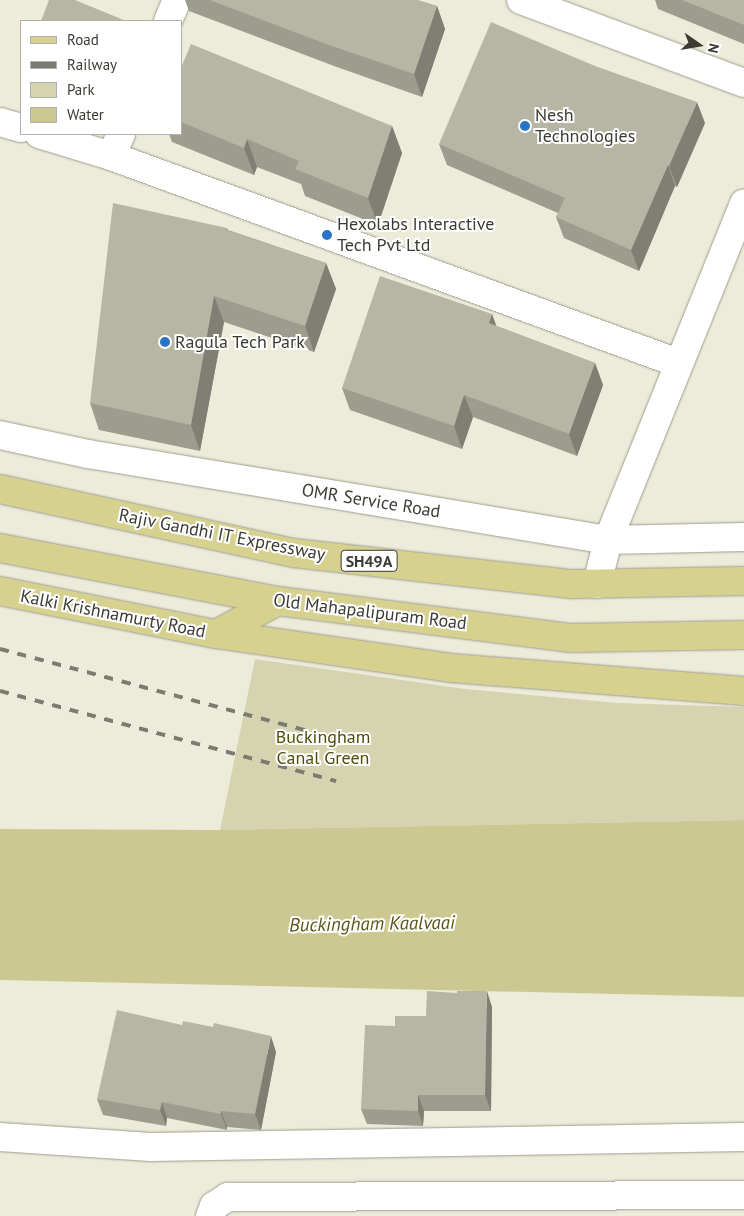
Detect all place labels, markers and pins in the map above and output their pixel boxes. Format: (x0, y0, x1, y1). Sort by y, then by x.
place label: Nesh Technologies (535, 105, 635, 148)
marker: Nesh Technologies (519, 120, 531, 132)
place label: Hexolabs Interactive Tech Pvt Ltd (337, 214, 494, 256)
marker: Hexolabs Interactive Tech Pvt Ltd (321, 229, 333, 241)
place label: Ragula Tech Park (175, 331, 305, 353)
marker: Ragula Tech Park (159, 336, 171, 348)

